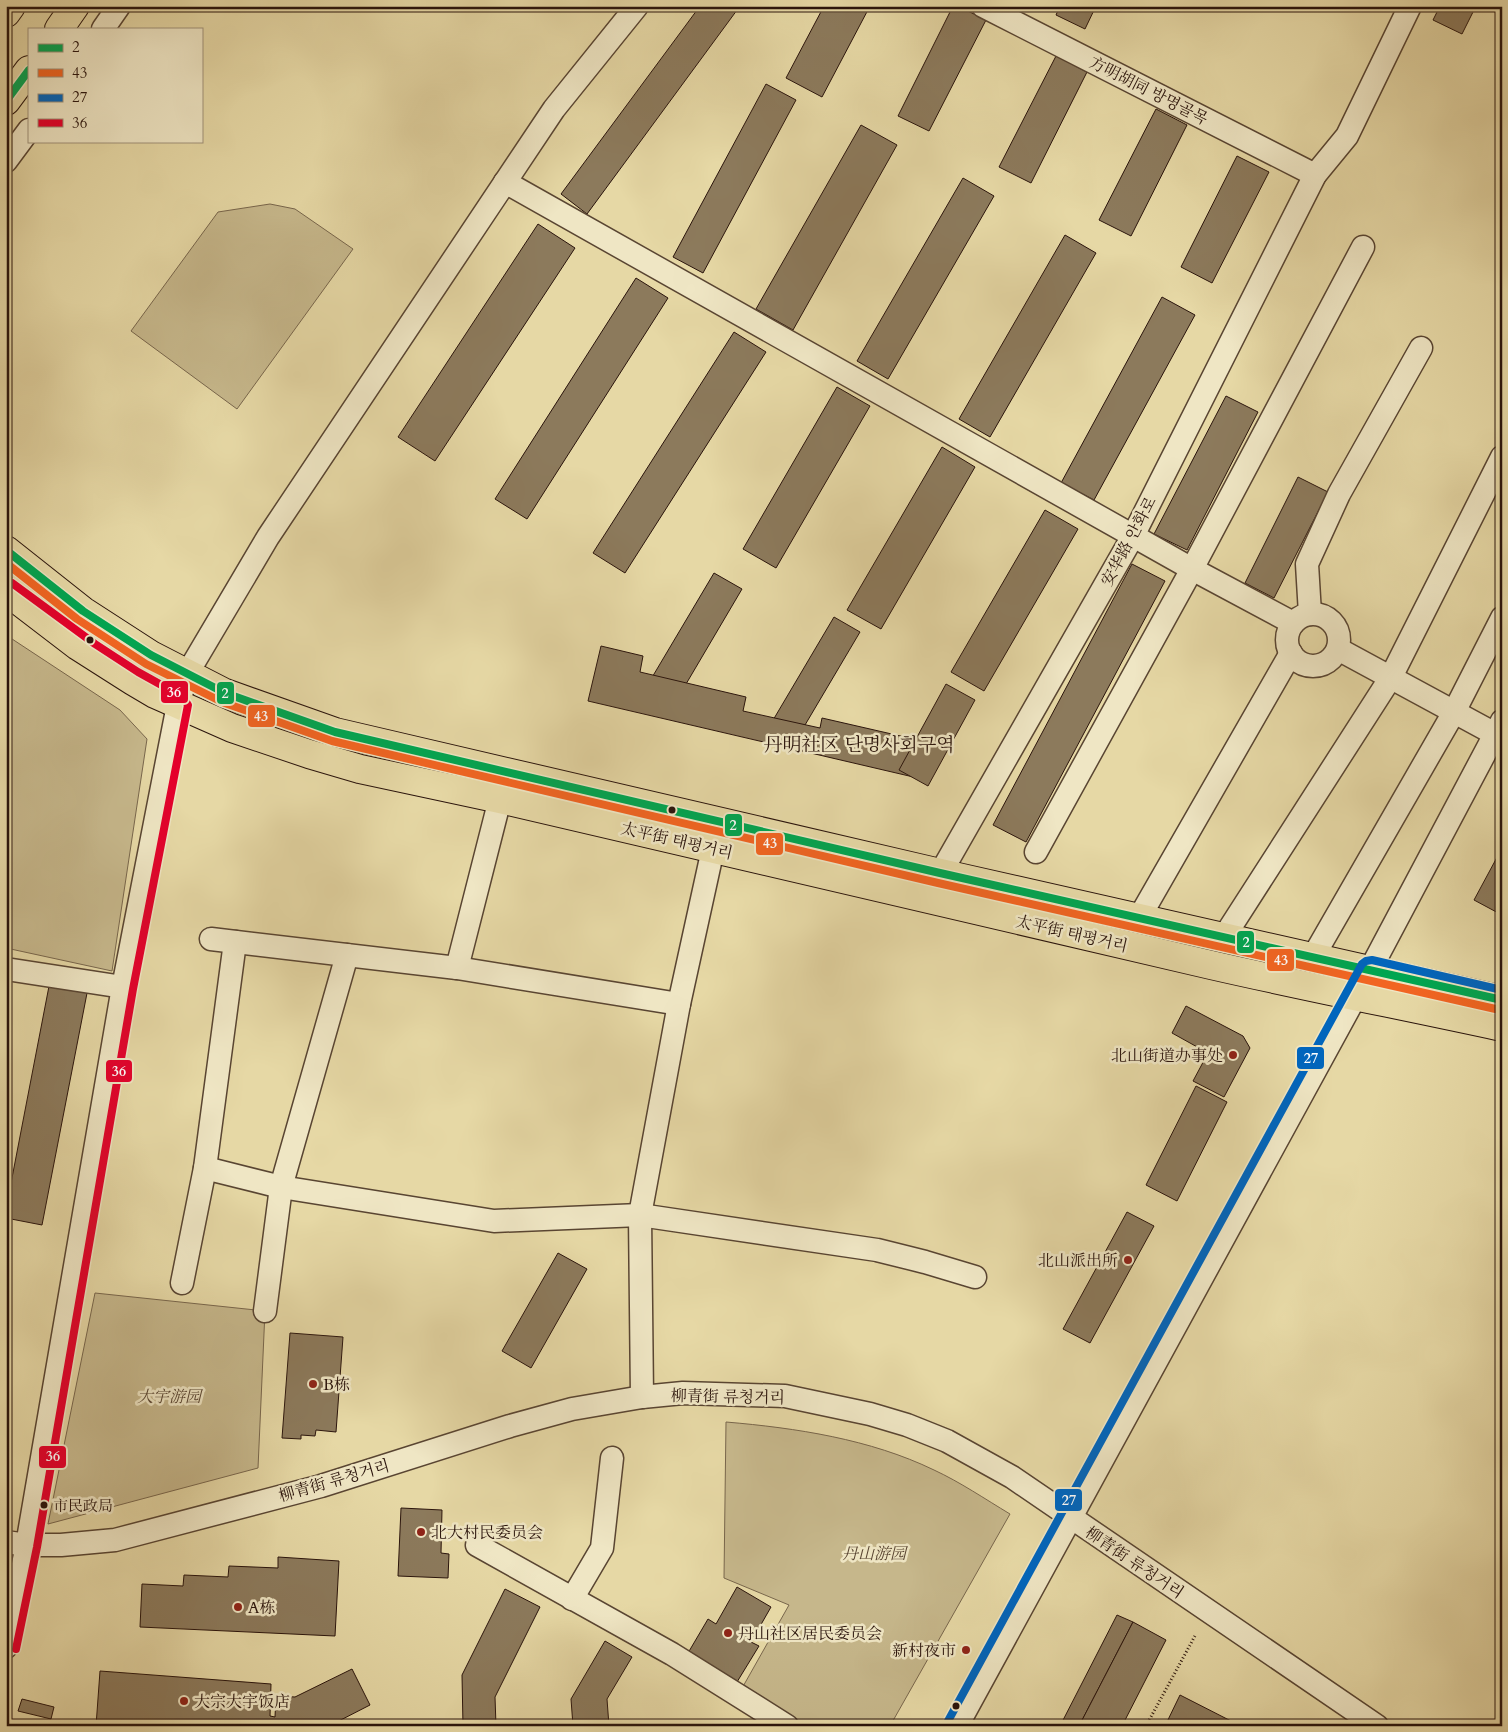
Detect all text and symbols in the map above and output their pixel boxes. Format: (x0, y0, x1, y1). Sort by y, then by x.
legend (28, 28, 202, 142)
text: 2 (72, 37, 80, 57)
street label: 方明胡同 방명골목 (1086, 52, 1212, 130)
text: 43 (72, 63, 87, 83)
text: 27 (72, 87, 88, 107)
text: 36 (72, 113, 88, 133)
street label: 安华路 안화로 (1096, 492, 1162, 590)
unlabelled marker (85, 635, 95, 645)
line badge: 36 (160, 680, 189, 704)
line badge: 2 (216, 681, 235, 705)
text: 36 (167, 683, 181, 702)
text: 2 (221, 684, 229, 703)
line badge: 43 (247, 704, 276, 728)
text: 43 (254, 707, 268, 726)
district label: 丹明社区 단명사회구역 (763, 732, 955, 758)
unlabelled marker (667, 805, 677, 815)
line badge: 2 (724, 813, 743, 837)
text: 2 (729, 816, 737, 835)
street label: 太平街 태평거리 (619, 817, 735, 865)
line badge: 43 (755, 832, 784, 856)
text: 43 (763, 834, 777, 853)
street label: 太平街 태평거리 (1014, 910, 1130, 958)
line badge: 2 (1236, 930, 1255, 954)
text: 2 (1242, 933, 1250, 952)
line badge: 43 (1266, 948, 1295, 972)
text: 43 (1274, 951, 1288, 970)
place label: 北山街道办事处 (1111, 1045, 1223, 1067)
line badge: 27 (1296, 1046, 1325, 1070)
marker: 北山街道办事处 (1227, 1049, 1239, 1061)
text: 27 (1304, 1049, 1318, 1068)
line badge: 36 (105, 1059, 133, 1083)
text: 36 (112, 1062, 126, 1081)
place label: 北山派出所 (1038, 1250, 1118, 1272)
marker: 北山派出所 (1122, 1254, 1134, 1266)
place label: B栋 (323, 1374, 350, 1396)
marker: B栋 (307, 1378, 319, 1390)
street label: 柳青街 류청거리 (671, 1385, 785, 1409)
park label: 大宇游园 (137, 1386, 204, 1408)
line badge: 36 (38, 1445, 67, 1469)
text: 36 (46, 1447, 60, 1466)
street label: 柳青街 류청거리 (276, 1455, 392, 1507)
line badge: 27 (1054, 1488, 1083, 1512)
text: 27 (1062, 1491, 1076, 1510)
place label: 市民政局 (53, 1496, 113, 1516)
marker: 市民政局 (39, 1500, 49, 1510)
place label: 北大村民委员会 (431, 1522, 543, 1544)
street label: 柳青街 류청거리 (1081, 1522, 1188, 1604)
marker: 北大村民委员会 (415, 1526, 427, 1538)
park label: 丹山游园 (842, 1543, 909, 1565)
place label: A栋 (248, 1597, 275, 1619)
marker: A栋 (232, 1601, 244, 1613)
place label: 丹山社区居民委员会 (738, 1623, 882, 1645)
marker: 丹山社区居民委员会 (722, 1627, 734, 1639)
place label: 新村夜市 (892, 1640, 956, 1662)
marker: 新村夜市 (960, 1644, 972, 1656)
place label: 大宗大宇饭店 (194, 1691, 290, 1713)
marker: 大宗大宇饭店 (178, 1695, 190, 1707)
unlabelled marker (951, 1701, 961, 1711)

